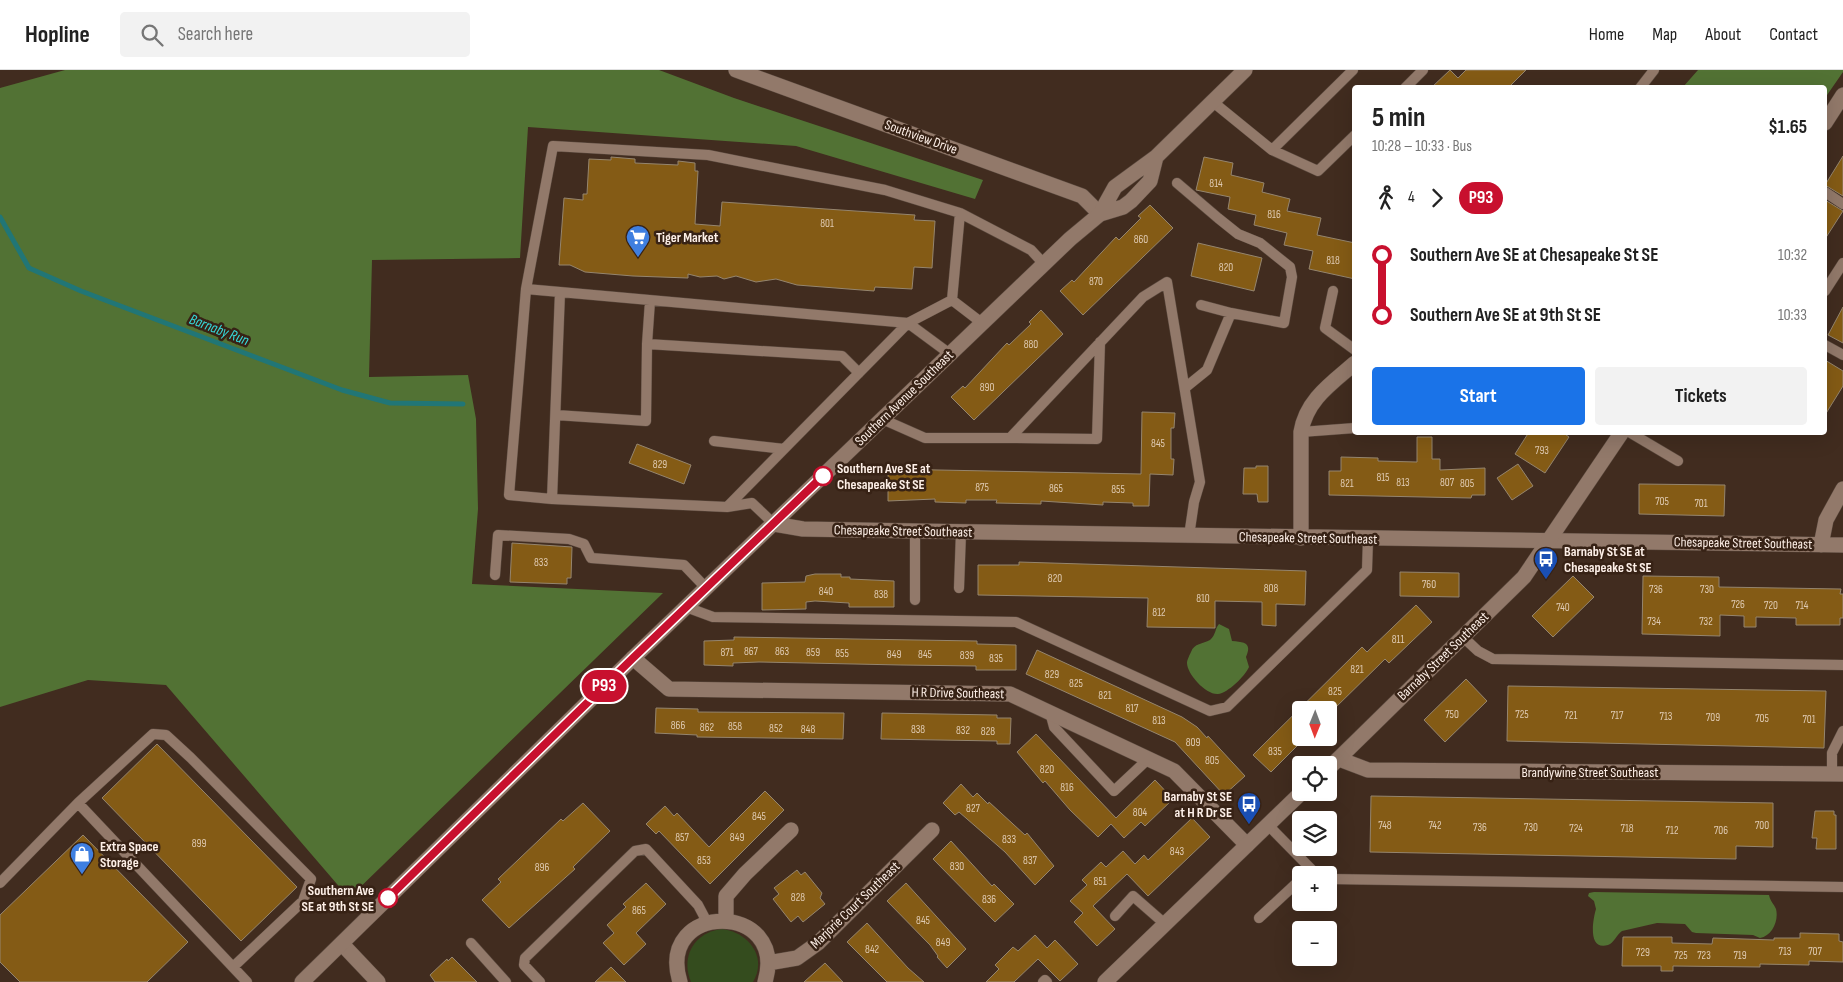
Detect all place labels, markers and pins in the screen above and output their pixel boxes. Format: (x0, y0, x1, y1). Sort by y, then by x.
supermarket icon: Tiger Market (625, 224, 651, 258)
place label: Tiger Market (656, 229, 719, 246)
place label: Southern Ave SE at Chesapeake St SE (837, 460, 931, 493)
marker: Southern Ave SE at Chesapeake St SE (813, 466, 833, 486)
place label: Barnaby St SE at Chesapeake St SE (1564, 543, 1652, 576)
bus stop icon: Barnaby St SE at Chesapeake St SE (1533, 546, 1559, 580)
place label: Barnaby St SE at H R Dr SE (1164, 788, 1232, 821)
bus stop icon: Barnaby St SE at H R Dr SE (1236, 791, 1262, 825)
place label: Extra Space Storage (100, 838, 159, 871)
shop icon: Extra Space Storage (69, 841, 95, 875)
place label: Southern Ave SE at 9th St SE (302, 882, 374, 915)
marker: Southern Ave SE at 9th St SE (378, 888, 398, 908)

